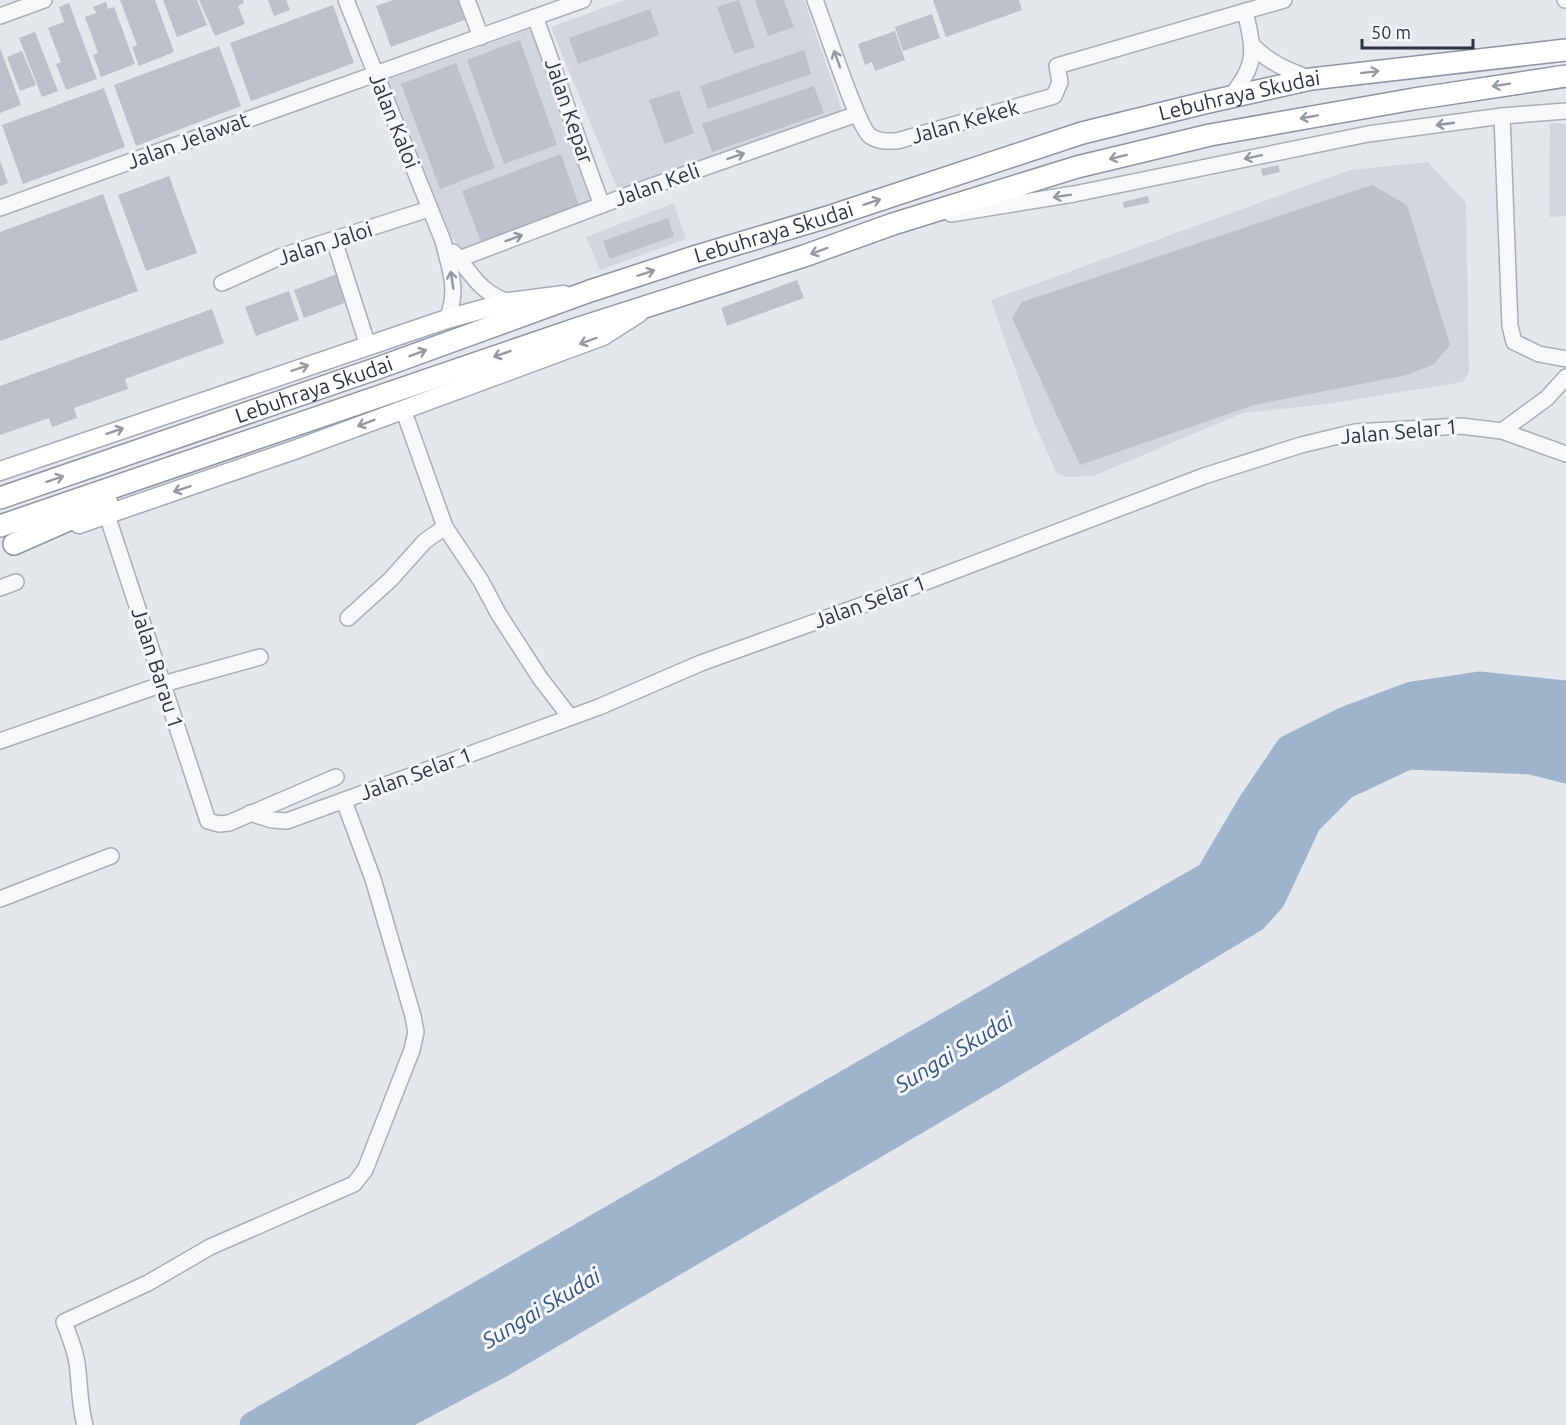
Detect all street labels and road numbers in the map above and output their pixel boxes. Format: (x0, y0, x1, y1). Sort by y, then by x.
street label: Jalan Kepar (541, 55, 599, 166)
street label: Lebuhraya Skudai (1156, 65, 1321, 125)
street label: Jalan Kaloi (365, 69, 425, 172)
street label: Jalan Kekek (908, 94, 1022, 148)
street label: Jalan Jelawat (123, 107, 252, 173)
street label: Jalan Keli (611, 158, 703, 211)
street label: Lebuhraya Skudai (691, 197, 856, 267)
street label: Jalan Jaloi (274, 216, 375, 270)
street label: Lebuhraya Skudai (232, 351, 396, 427)
street label: Jalan Selar 1 (1339, 414, 1459, 448)
street label: Jalan Selar 1 (810, 570, 929, 632)
street label: Jalan Barau 1 (127, 604, 189, 731)
street label: Jalan Selar 1 (356, 742, 475, 804)

